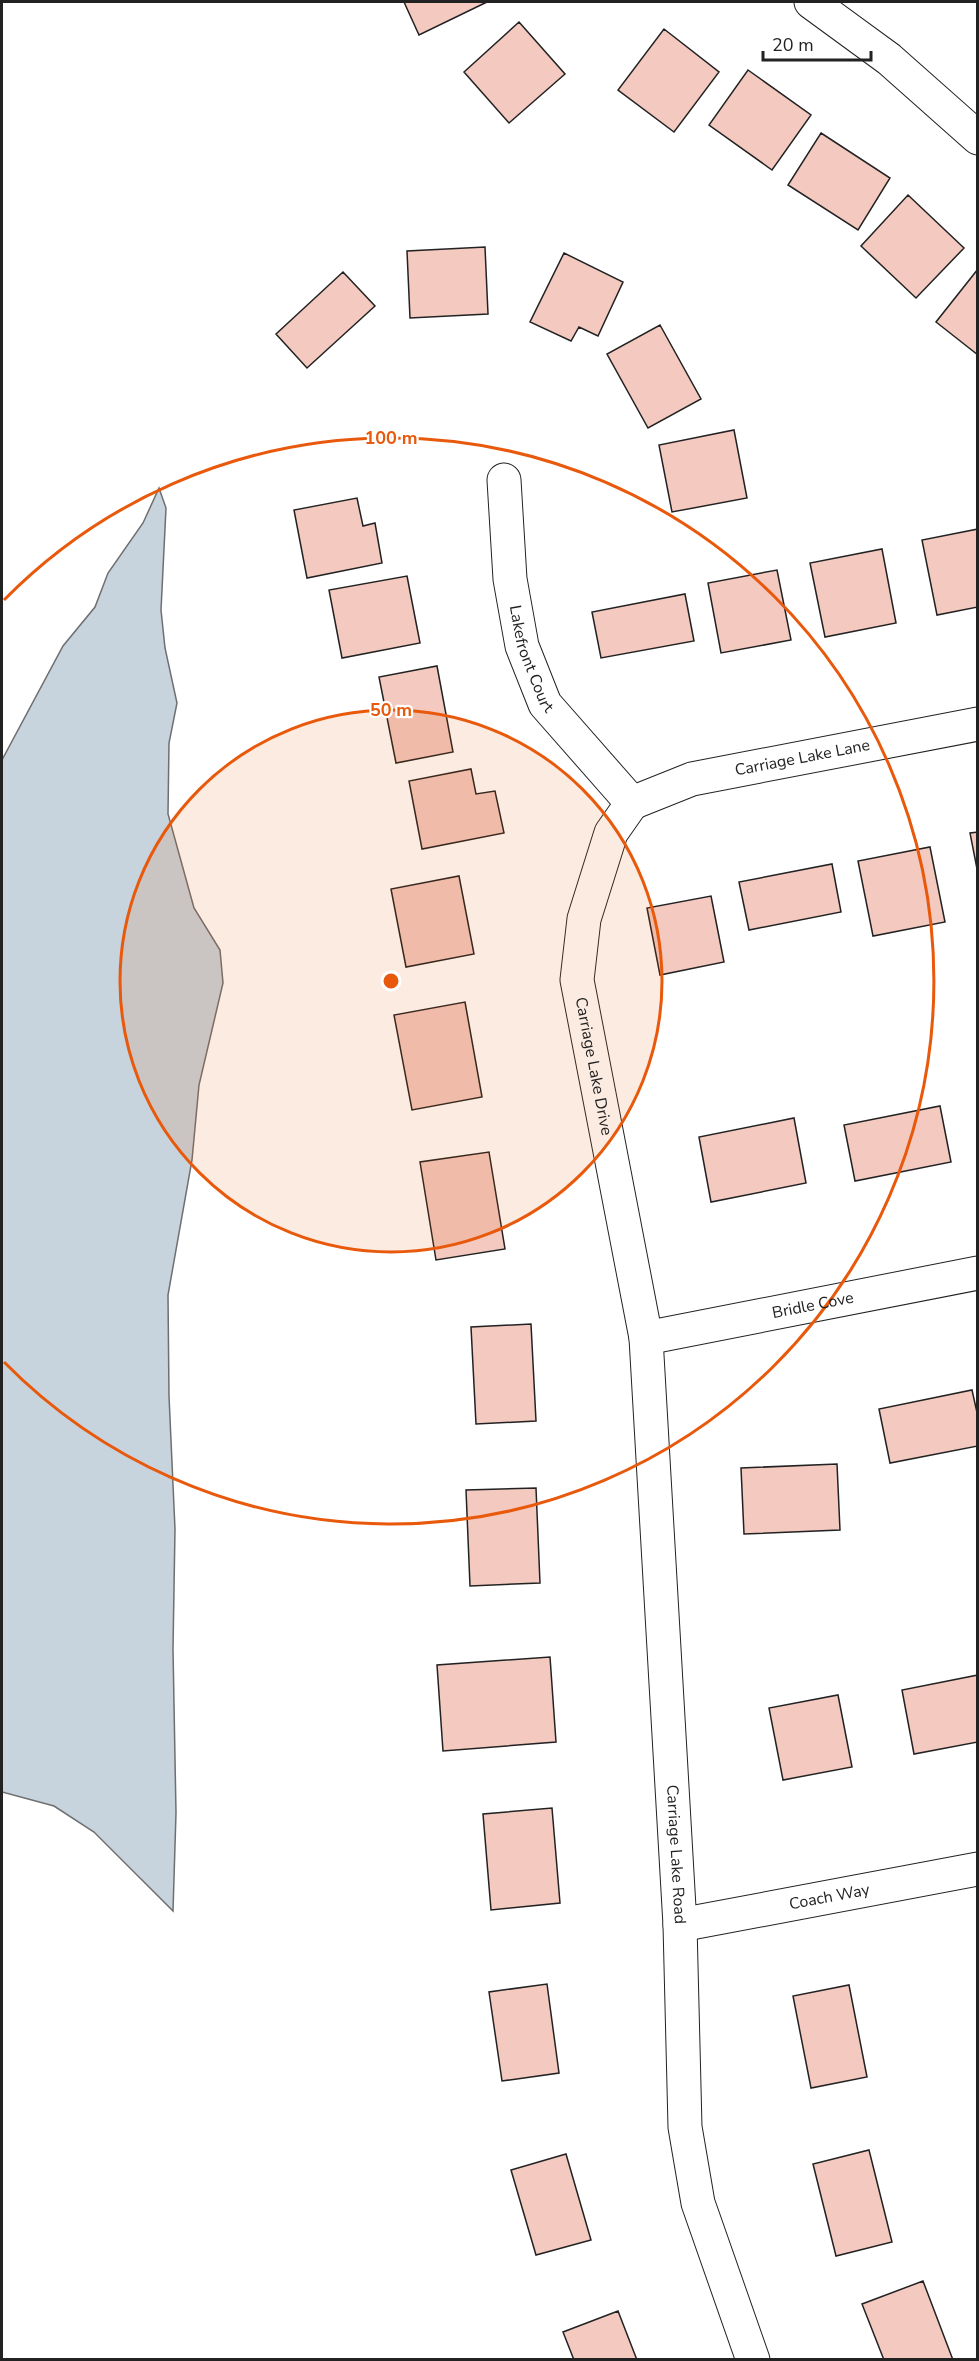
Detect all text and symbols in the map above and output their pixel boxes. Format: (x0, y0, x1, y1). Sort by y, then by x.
scale bar (763, 24, 871, 62)
text: 20 m (772, 33, 814, 57)
text: 100 m (364, 426, 418, 450)
street label: Lakefront Court (504, 603, 559, 718)
text: 50 m (370, 698, 412, 722)
street label: Carriage Lake Lane (733, 734, 872, 782)
centre of rings (381, 971, 401, 991)
street label: Carriage Lake Drive (570, 995, 618, 1137)
street label: Bridle Cove (770, 1287, 855, 1324)
street label: Carriage Lake Road (661, 1784, 691, 1925)
street label: Coach Way (787, 1878, 872, 1915)

